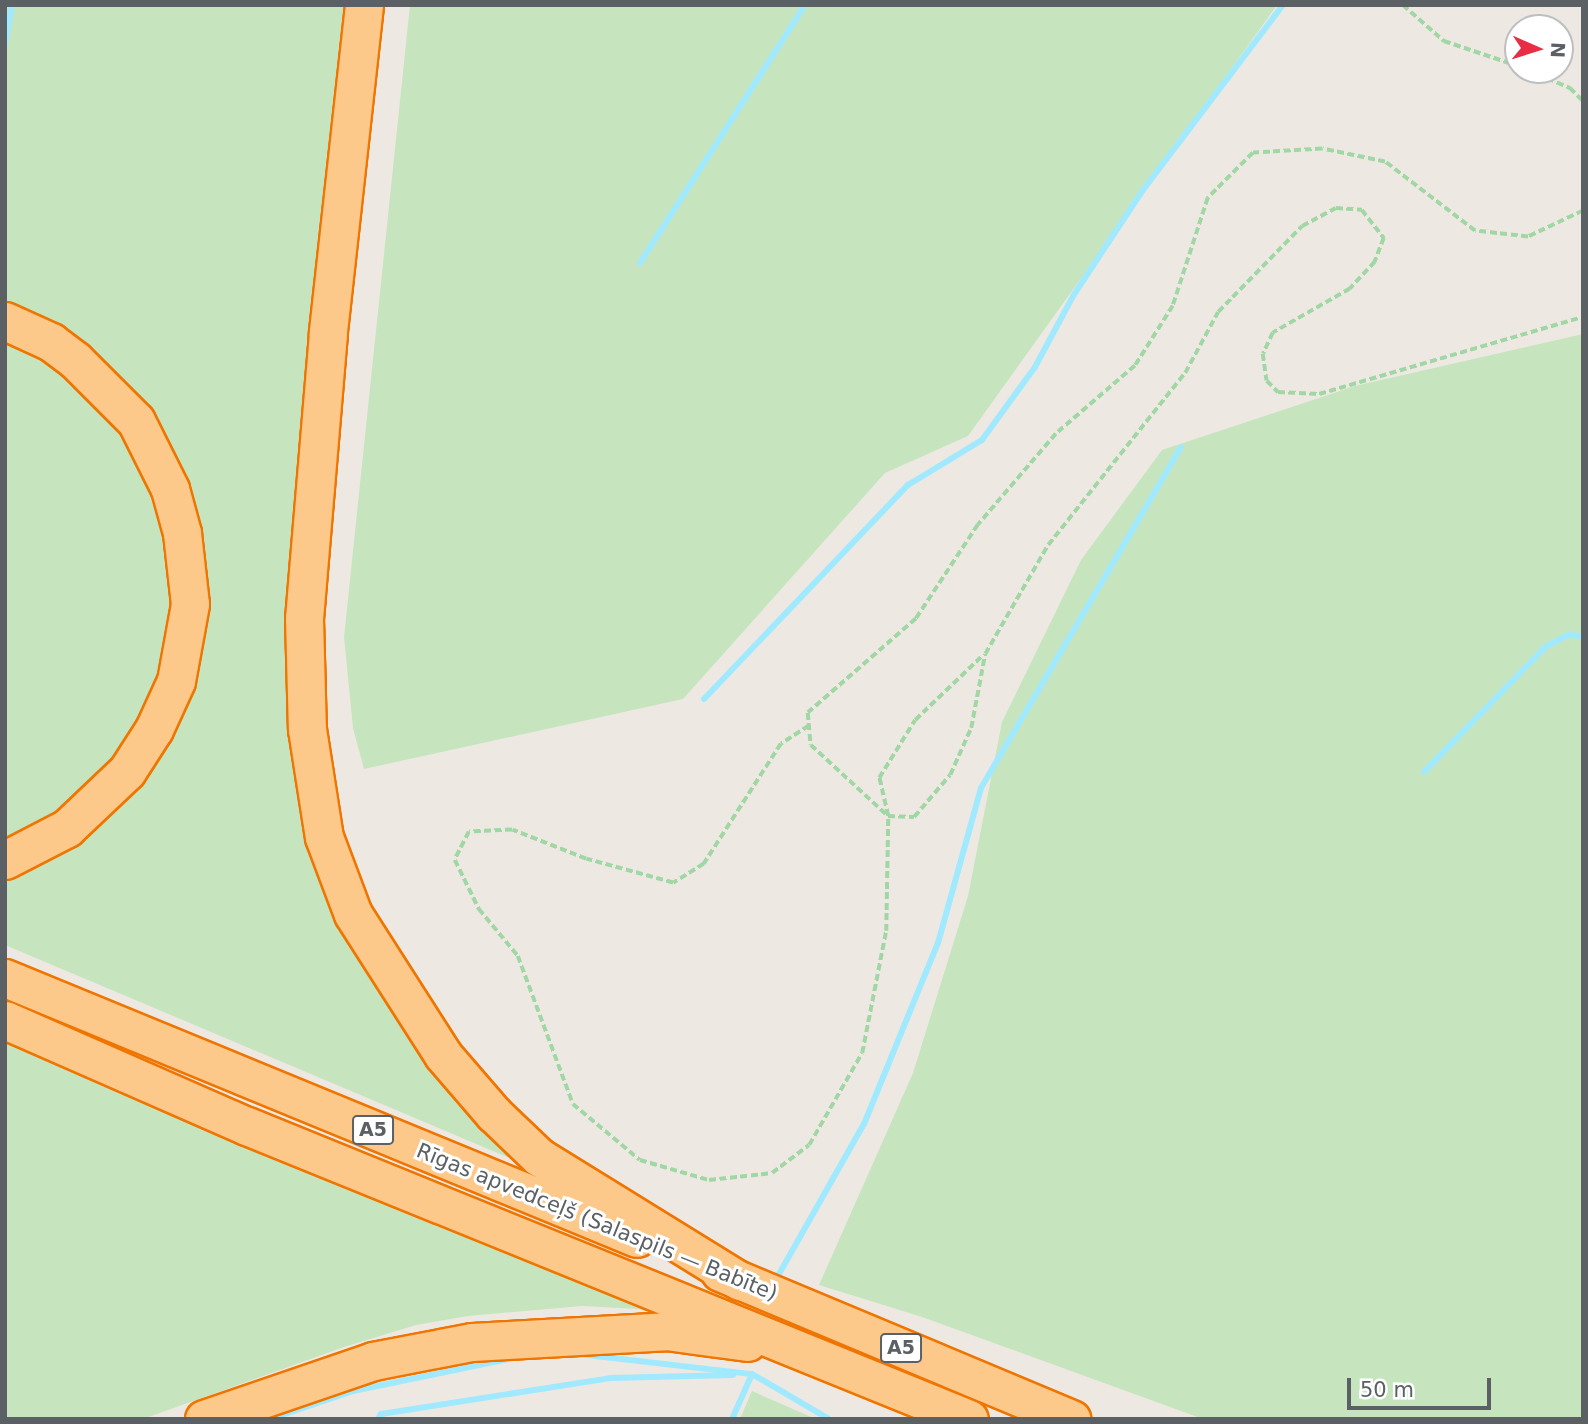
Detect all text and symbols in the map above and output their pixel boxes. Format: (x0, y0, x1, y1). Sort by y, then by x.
north arrow (1504, 14, 1574, 84)
text: N (1547, 41, 1569, 59)
road number: A5 (352, 1114, 394, 1146)
street label: Rīgas apvedceļš (Salaspils — Babīte) (413, 1138, 781, 1306)
road number: A5 (880, 1332, 922, 1364)
scale bar (1350, 1364, 1494, 1408)
text: 50 m (1360, 1378, 1414, 1402)

